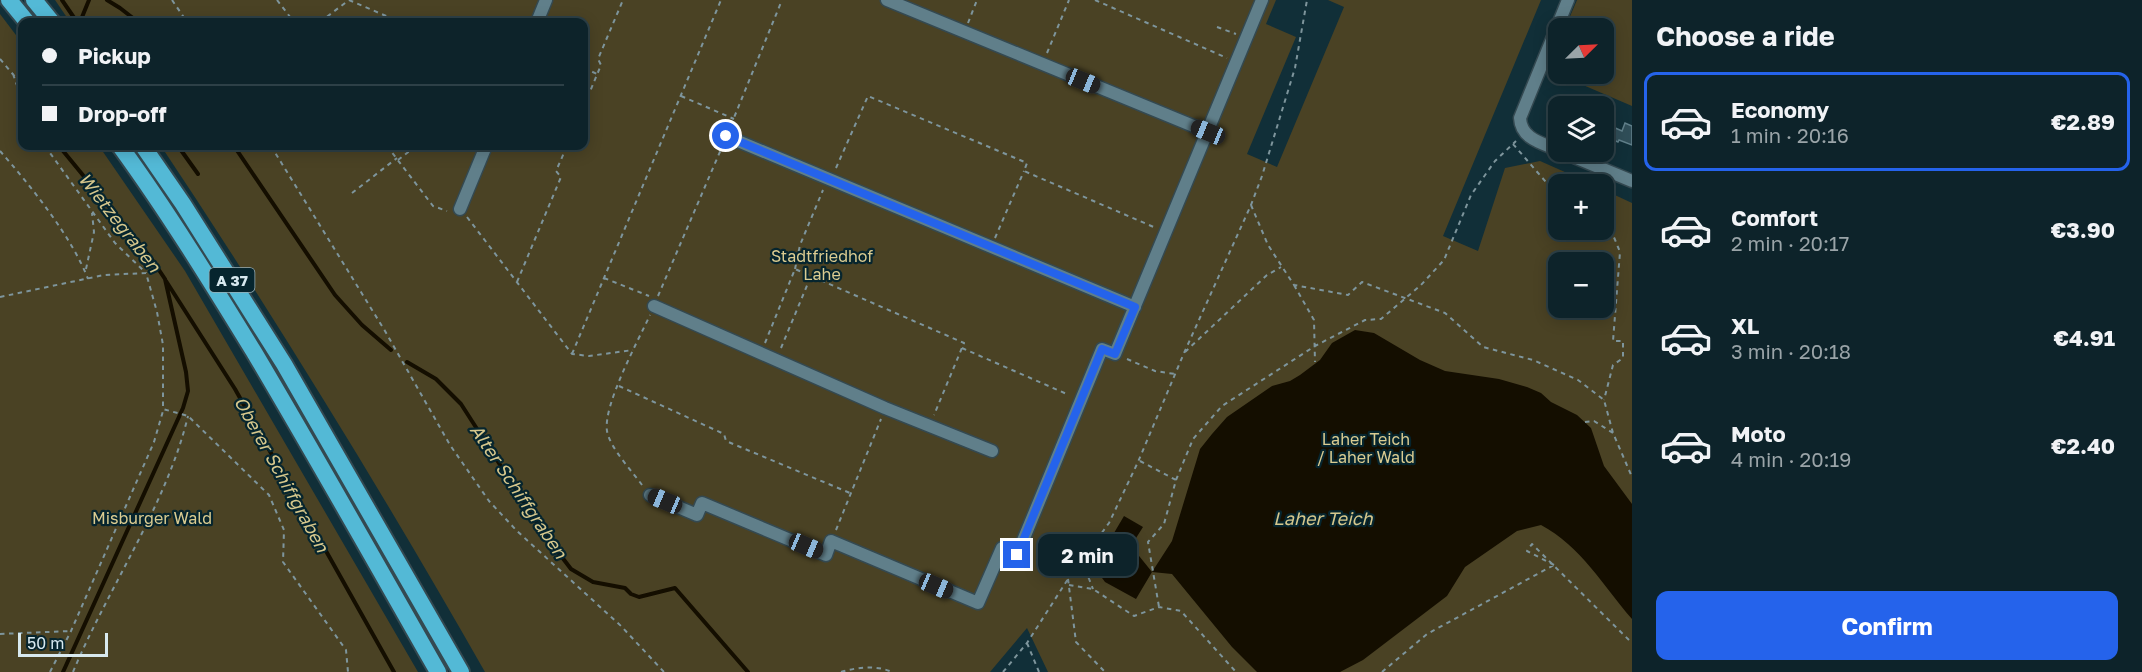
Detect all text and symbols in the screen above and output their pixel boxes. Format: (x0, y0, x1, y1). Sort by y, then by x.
north arrow (1548, 18, 1614, 84)
map controls (1548, 18, 1614, 318)
text: Choose a ride (1656, 20, 1835, 52)
text: Pickup (78, 42, 151, 69)
car (1063, 66, 1103, 96)
icon: car (1659, 95, 1713, 149)
button: layers (1548, 96, 1614, 162)
text: Economy (1731, 96, 1829, 123)
text: Drop-off (78, 100, 167, 127)
text: €2.89 (2051, 108, 2115, 135)
car (1188, 117, 1228, 147)
route start (712, 122, 739, 149)
text: 1 min · 20:16 (1731, 123, 1849, 147)
water label: Wietzegraben (74, 168, 166, 277)
button: + (1548, 174, 1614, 240)
icon: car (1659, 203, 1713, 257)
text: Comfort (1731, 204, 1818, 231)
text: €3.90 (2051, 216, 2115, 243)
text: 2 min · 20:17 (1731, 231, 1849, 255)
park label: Stadtfriedhof Lahe (771, 246, 873, 284)
button: − (1548, 252, 1614, 318)
road number: A 37 (210, 268, 254, 292)
icon: car (1659, 311, 1713, 365)
text: XL (1731, 312, 1759, 339)
text: €4.91 (2053, 324, 2115, 351)
text: 3 min · 20:18 (1731, 339, 1851, 363)
water label: Oberer Schiffgraben (230, 392, 334, 557)
icon: car (1659, 419, 1713, 473)
water label: Alter Schiffgraben (466, 420, 573, 563)
text: Moto (1731, 420, 1786, 447)
park label: Laher Teich / Laher Wald (1317, 429, 1415, 467)
text: €2.40 (2051, 432, 2115, 459)
text: 4 min · 20:19 (1731, 447, 1851, 471)
car (645, 486, 685, 516)
water label: Laher Teich (1273, 507, 1374, 529)
park label: Misburger Wald (92, 508, 212, 528)
car (786, 531, 826, 561)
callout: 2 min (1038, 534, 1137, 576)
route end (1003, 541, 1030, 568)
text: 2 min (1061, 543, 1114, 567)
car (916, 571, 956, 601)
button: Confirm (1656, 591, 2118, 660)
scale bar (18, 630, 108, 658)
text: 50 m (27, 633, 64, 653)

